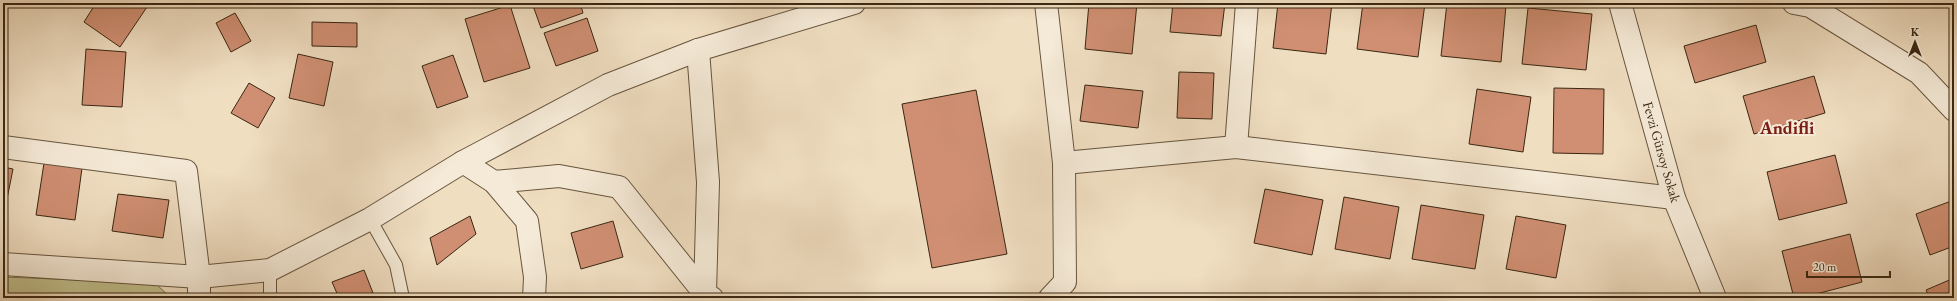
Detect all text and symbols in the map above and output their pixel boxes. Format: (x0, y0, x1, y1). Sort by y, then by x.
north arrow (1895, 22, 1935, 62)
text: K (1911, 25, 1920, 39)
street label: Fevzi Gürsoy Sokak (1639, 99, 1685, 205)
district label: Andifli (1759, 116, 1815, 139)
scale bar (1807, 253, 1890, 279)
text: 20 m (1813, 259, 1837, 275)

